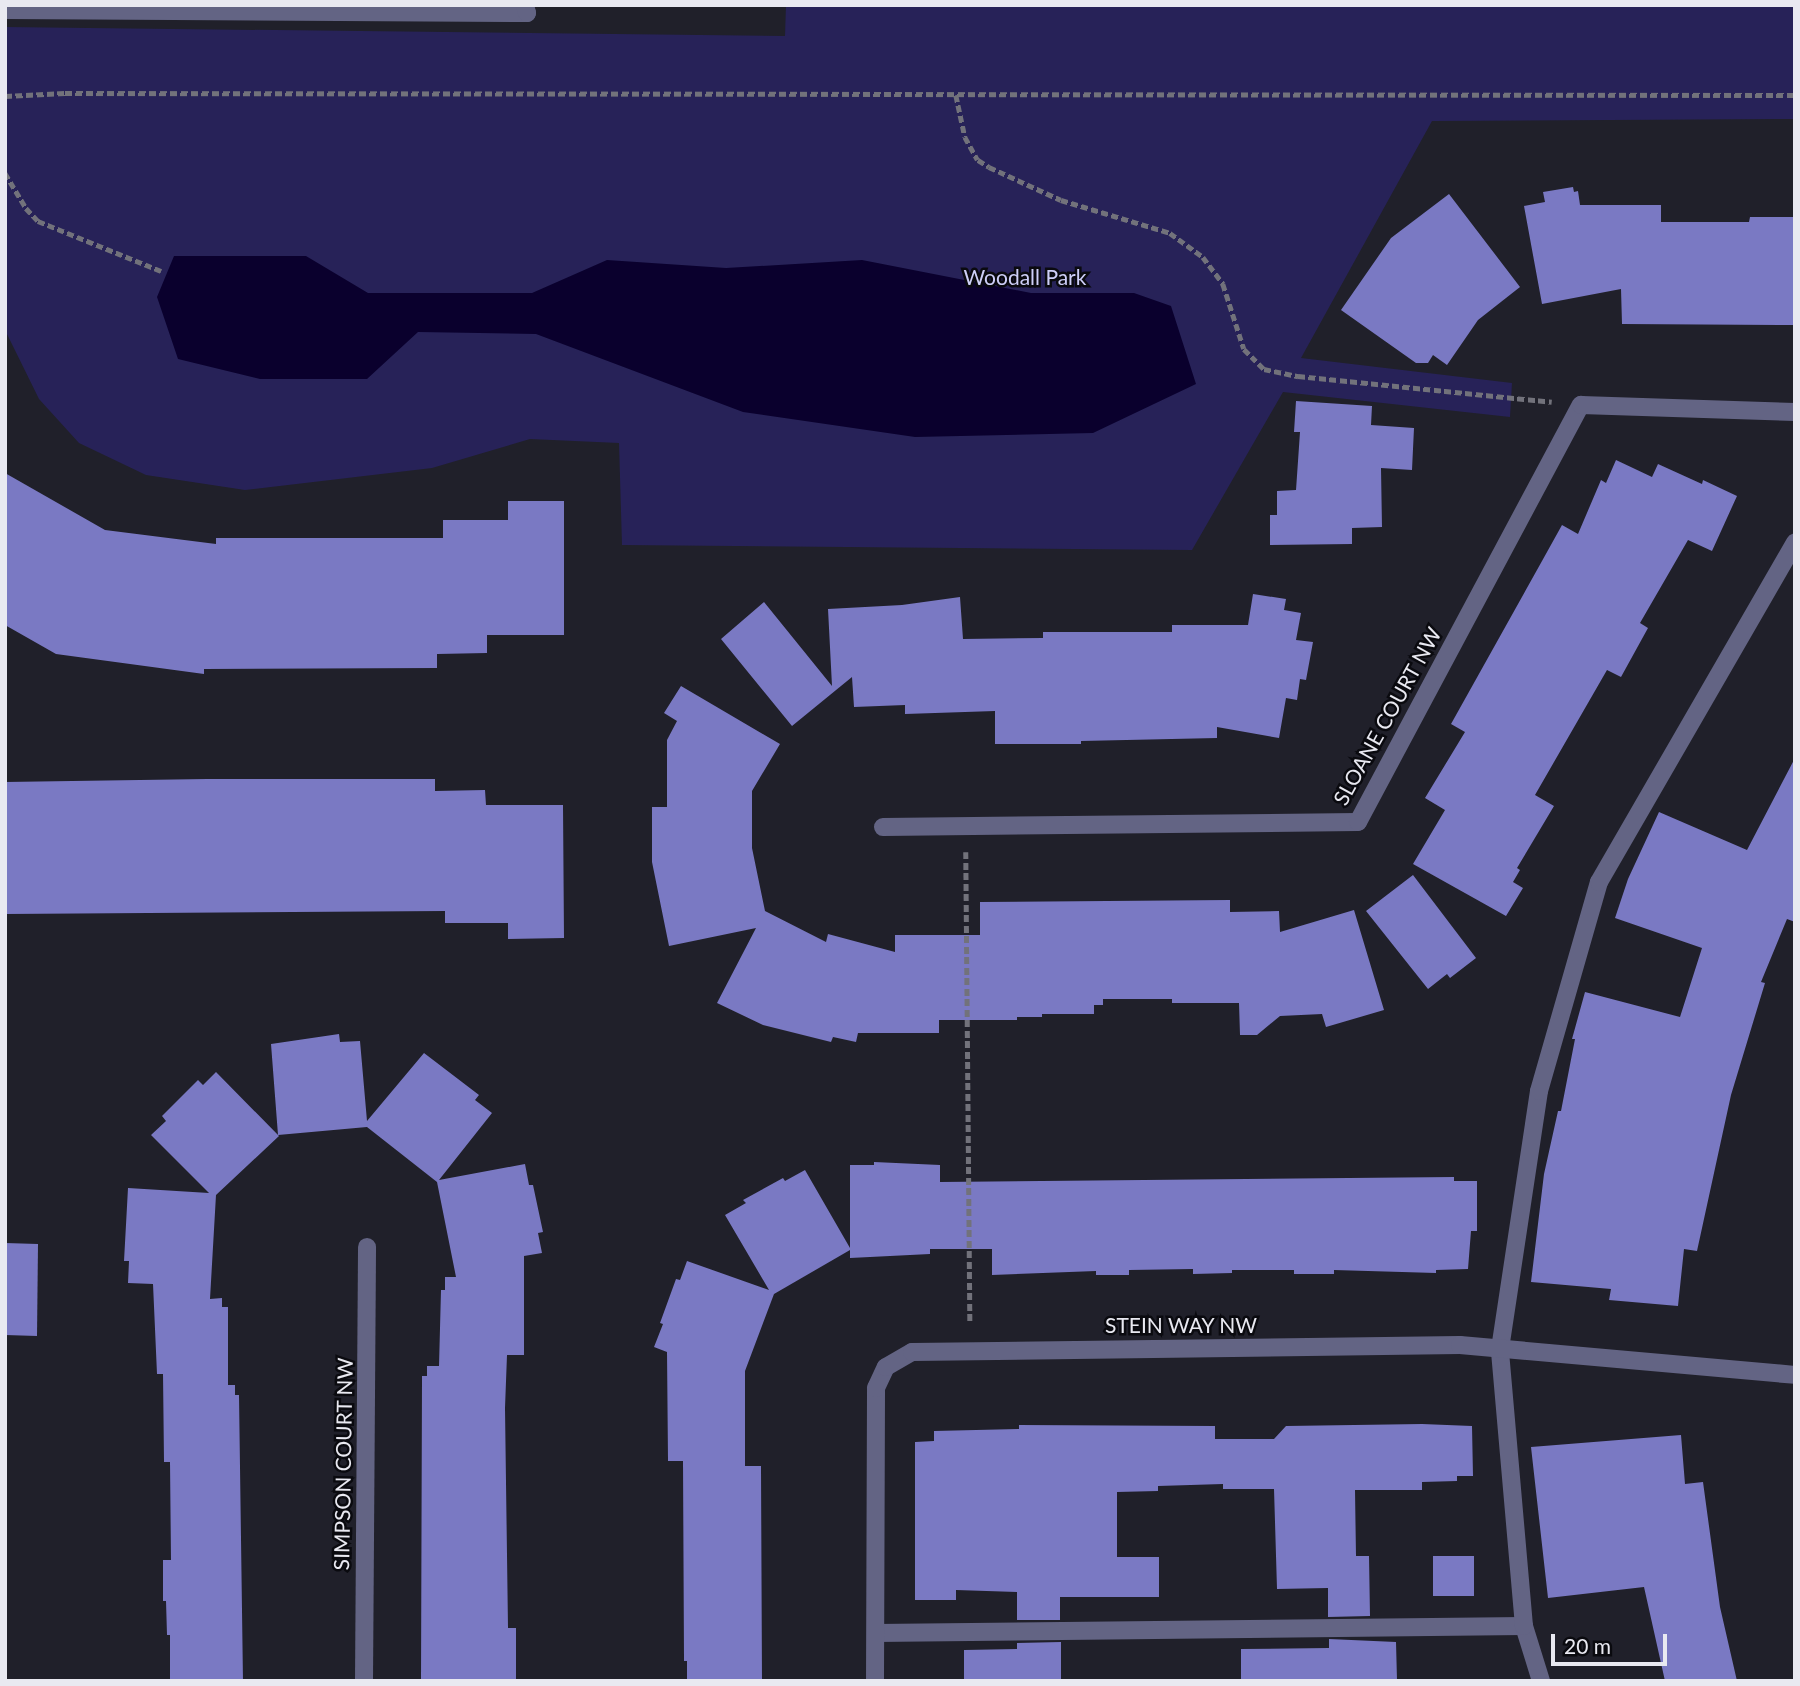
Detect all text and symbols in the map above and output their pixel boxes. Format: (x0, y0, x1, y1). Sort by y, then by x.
park label: Woodall Park (964, 264, 1086, 290)
street label: SLOANE COURT NW (1328, 622, 1446, 810)
street label: STEIN WAY NW (1104, 1312, 1258, 1338)
street label: SIMPSON COURT NW (329, 1357, 357, 1571)
scale bar (1555, 1620, 1671, 1664)
text: 20 m (1564, 1633, 1611, 1658)

